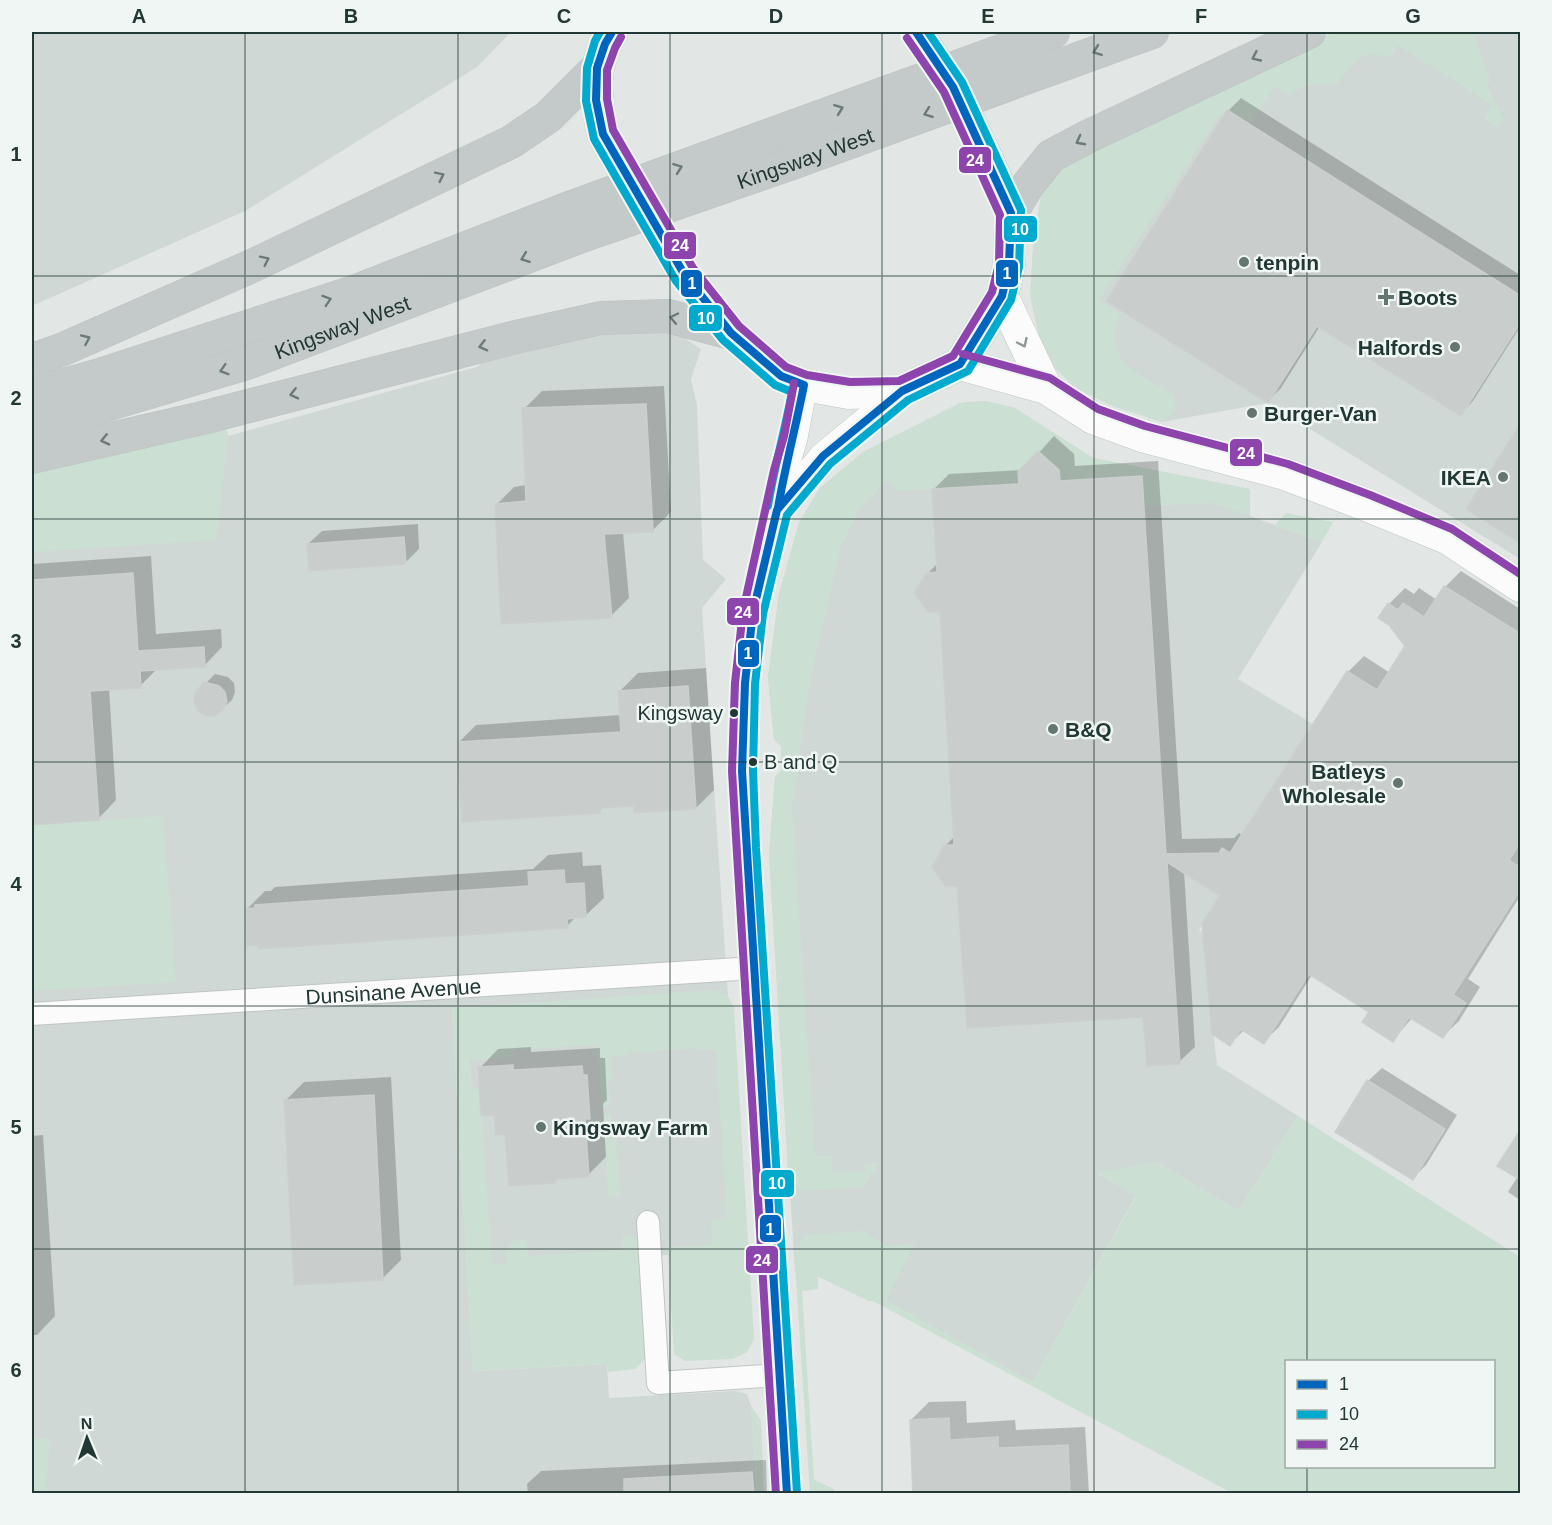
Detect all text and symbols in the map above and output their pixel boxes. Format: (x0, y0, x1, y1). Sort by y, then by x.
text: A (132, 5, 146, 27)
text: B (344, 5, 358, 27)
text: C (557, 5, 571, 27)
text: D (769, 5, 783, 27)
text: E (981, 5, 995, 27)
text: F (1195, 5, 1207, 27)
text: G (1405, 5, 1421, 27)
one-way arrow (1092, 44, 1103, 57)
one-way arrow (1252, 49, 1263, 61)
one-way arrow (833, 103, 844, 116)
one-way arrow (923, 106, 934, 119)
street label: Kingsway West (734, 123, 877, 193)
one-way arrow (1076, 133, 1087, 145)
text: 1 (10, 143, 22, 165)
line badge: 24 (958, 146, 992, 174)
text: 24 (966, 152, 984, 169)
one-way arrow (671, 163, 682, 175)
one-way arrow (434, 172, 445, 183)
line badge: 10 (1003, 215, 1038, 243)
text: 10 (1011, 221, 1029, 238)
line badge: 24 (663, 231, 697, 260)
text: 24 (671, 237, 689, 254)
one-way arrow (520, 250, 530, 263)
place label: tenpin (1256, 251, 1319, 274)
marker: tenpin (1237, 255, 1251, 269)
one-way arrow (258, 256, 269, 268)
line badge: 1 (995, 259, 1019, 288)
text: 1 (1003, 265, 1012, 282)
line badge: 1 (680, 269, 703, 298)
text: 1 (688, 275, 697, 292)
place label: Boots (1398, 286, 1458, 309)
marker: Boots (1379, 290, 1393, 304)
street label: Kingsway West (271, 291, 413, 363)
one-way arrow (321, 295, 332, 307)
line badge: 10 (688, 304, 723, 332)
text: 10 (697, 310, 715, 327)
one-way arrow (670, 312, 680, 325)
one-way arrow (80, 334, 91, 346)
one-way arrow (1016, 336, 1028, 347)
place label: Halfords (1358, 336, 1443, 359)
one-way arrow (478, 338, 488, 351)
marker: Halfords (1448, 340, 1462, 354)
one-way arrow (219, 363, 230, 375)
text: 2 (10, 387, 22, 409)
one-way arrow (289, 387, 299, 400)
place label: Burger-Van (1264, 402, 1377, 425)
marker: Burger-Van (1245, 406, 1259, 420)
one-way arrow (100, 433, 110, 446)
line badge: 24 (1229, 438, 1263, 467)
text: 24 (1237, 445, 1255, 462)
place label: IKEA (1441, 466, 1491, 489)
marker: IKEA (1496, 470, 1510, 484)
line badge: 24 (726, 597, 760, 626)
text: 24 (734, 604, 752, 621)
text: 3 (10, 630, 22, 652)
line badge: 1 (737, 639, 760, 668)
text: 1 (744, 645, 753, 662)
place label: Kingsway (637, 702, 723, 724)
marker: Kingsway (728, 707, 740, 719)
place label: B&Q (1065, 718, 1112, 741)
marker: B&Q (1046, 722, 1060, 736)
place label: B and Q (764, 751, 837, 773)
marker: B and Q (747, 756, 759, 768)
place label: Batleys Wholesale (1282, 760, 1386, 807)
marker: Batleys Wholesale (1391, 776, 1405, 790)
text: 4 (10, 873, 22, 895)
street label: Dunsinane Avenue (305, 974, 482, 1008)
text: 5 (10, 1116, 22, 1138)
place label: Kingsway Farm (553, 1116, 708, 1139)
marker: Kingsway Farm (534, 1120, 548, 1134)
line badge: 10 (760, 1169, 795, 1198)
text: 10 (768, 1175, 786, 1192)
line badge: 1 (759, 1214, 782, 1243)
text: 1 (766, 1221, 775, 1238)
line badge: 24 (745, 1245, 779, 1274)
text: 24 (753, 1252, 771, 1269)
text: 6 (10, 1359, 22, 1381)
legend (1285, 1360, 1495, 1468)
text: 1 (1339, 1374, 1349, 1394)
text: 10 (1339, 1404, 1359, 1424)
north arrow (57, 1408, 117, 1468)
text: N (80, 1415, 93, 1432)
text: 24 (1339, 1434, 1359, 1454)

